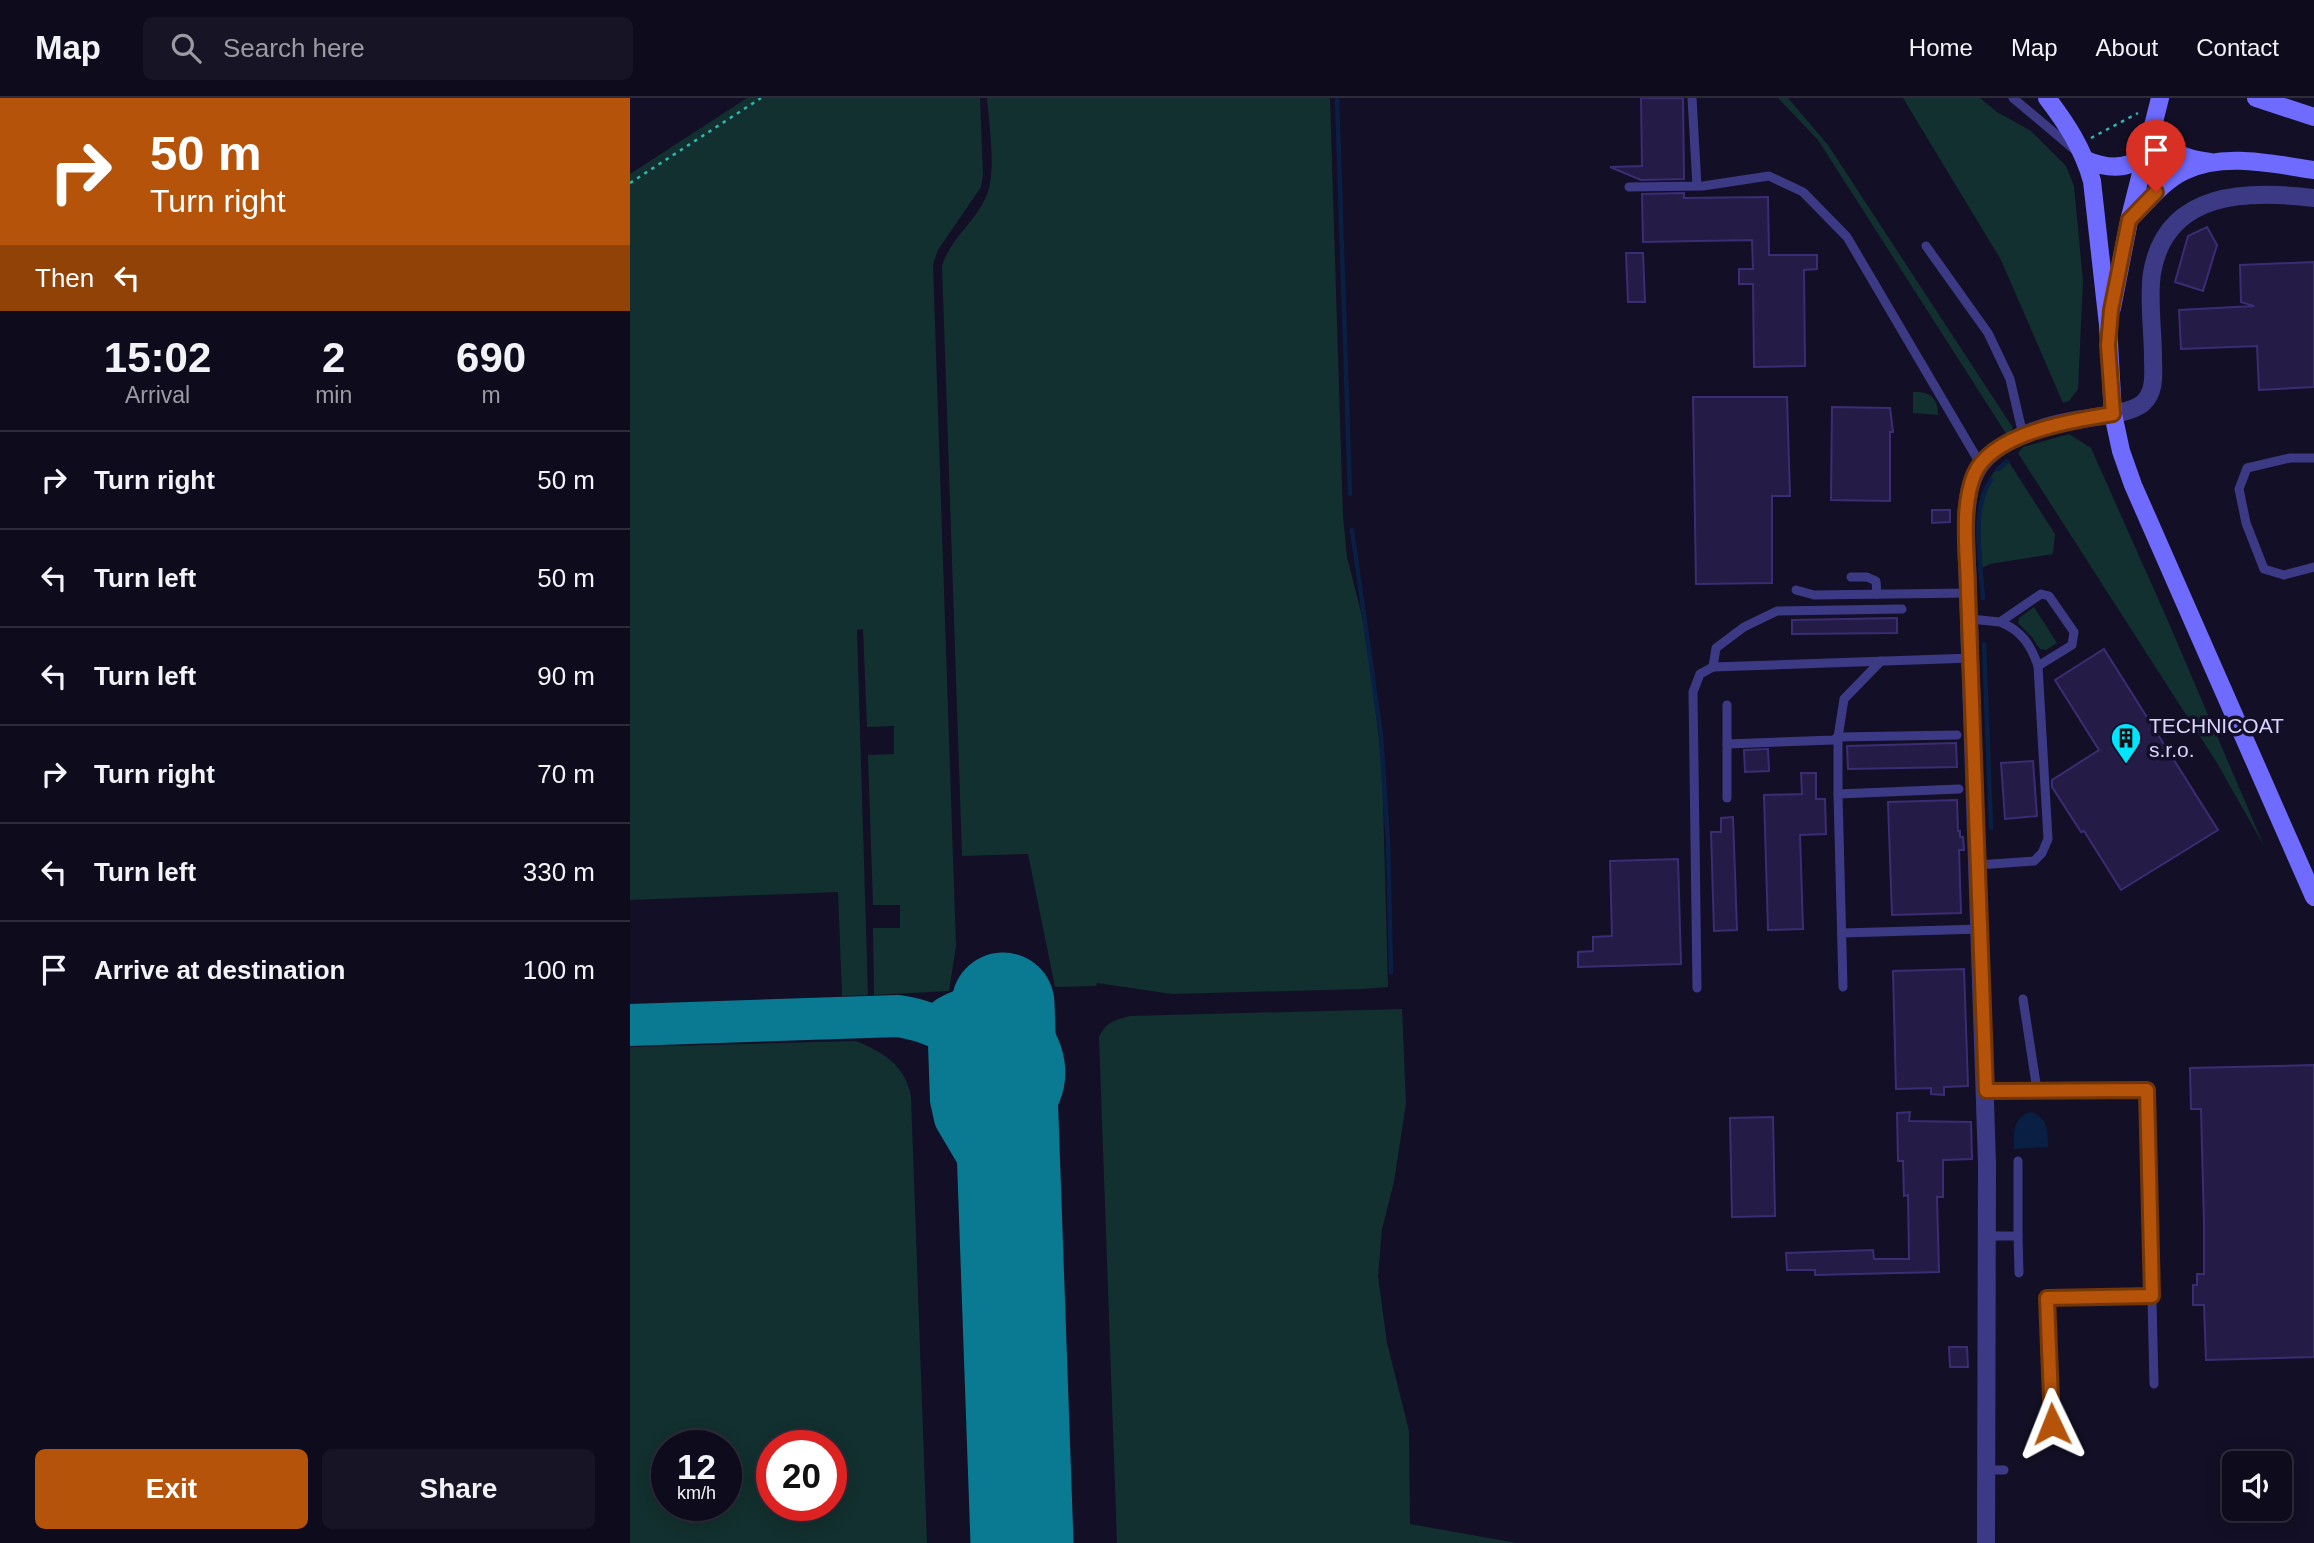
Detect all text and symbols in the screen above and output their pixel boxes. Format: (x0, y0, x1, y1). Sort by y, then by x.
search box (143, 17, 633, 80)
text: Map (35, 29, 101, 66)
icon: search (167, 29, 205, 67)
text: Search here (223, 33, 365, 63)
text: Home (1909, 34, 1973, 61)
text: Map (2011, 34, 2058, 61)
text: About (2096, 34, 2158, 61)
text: Contact (2196, 34, 2279, 61)
pin (2126, 120, 2186, 192)
icon: right (35, 126, 126, 217)
text: 50 m (150, 126, 262, 180)
icon: arrive (2137, 131, 2175, 169)
text: Turn right (150, 183, 286, 219)
icon: left (108, 259, 146, 297)
text: Then (35, 263, 94, 293)
text: 15:02 (104, 334, 211, 381)
text: 2 (322, 334, 345, 381)
text: 690 (456, 334, 526, 381)
text: Arrival (125, 382, 190, 408)
text: min (315, 382, 352, 408)
text: m (482, 382, 501, 408)
icon: right (35, 461, 73, 499)
text: Turn right (94, 465, 215, 495)
text: 50 m (537, 465, 595, 495)
icon: left (35, 559, 73, 597)
text: Turn left (94, 563, 196, 593)
text: 50 m (537, 563, 595, 593)
icon: left (35, 657, 73, 695)
text: Turn left (94, 661, 196, 691)
text: 90 m (537, 661, 595, 691)
place label: TECHNICOAT s.r.o. (2149, 714, 2284, 761)
building icon: TECHNICOAT s.r.o. (2109, 721, 2143, 765)
icon: right (35, 755, 73, 793)
text: Turn right (94, 759, 215, 789)
text: 70 m (537, 759, 595, 789)
icon: left (35, 853, 73, 891)
text: Turn left (94, 857, 196, 887)
text: 330 m (523, 857, 595, 887)
icon: arrive (35, 951, 73, 989)
text: Arrive at destination (94, 955, 345, 985)
text: 100 m (523, 955, 595, 985)
position arrow (2015, 1387, 2089, 1461)
speed limit sign: 20 (756, 1430, 847, 1521)
text: 12 (677, 1447, 716, 1486)
button: Exit (35, 1449, 308, 1529)
button: Share (322, 1449, 595, 1529)
map controls (2222, 1451, 2292, 1521)
button: sound (2222, 1451, 2292, 1521)
text: km/h (677, 1483, 716, 1503)

